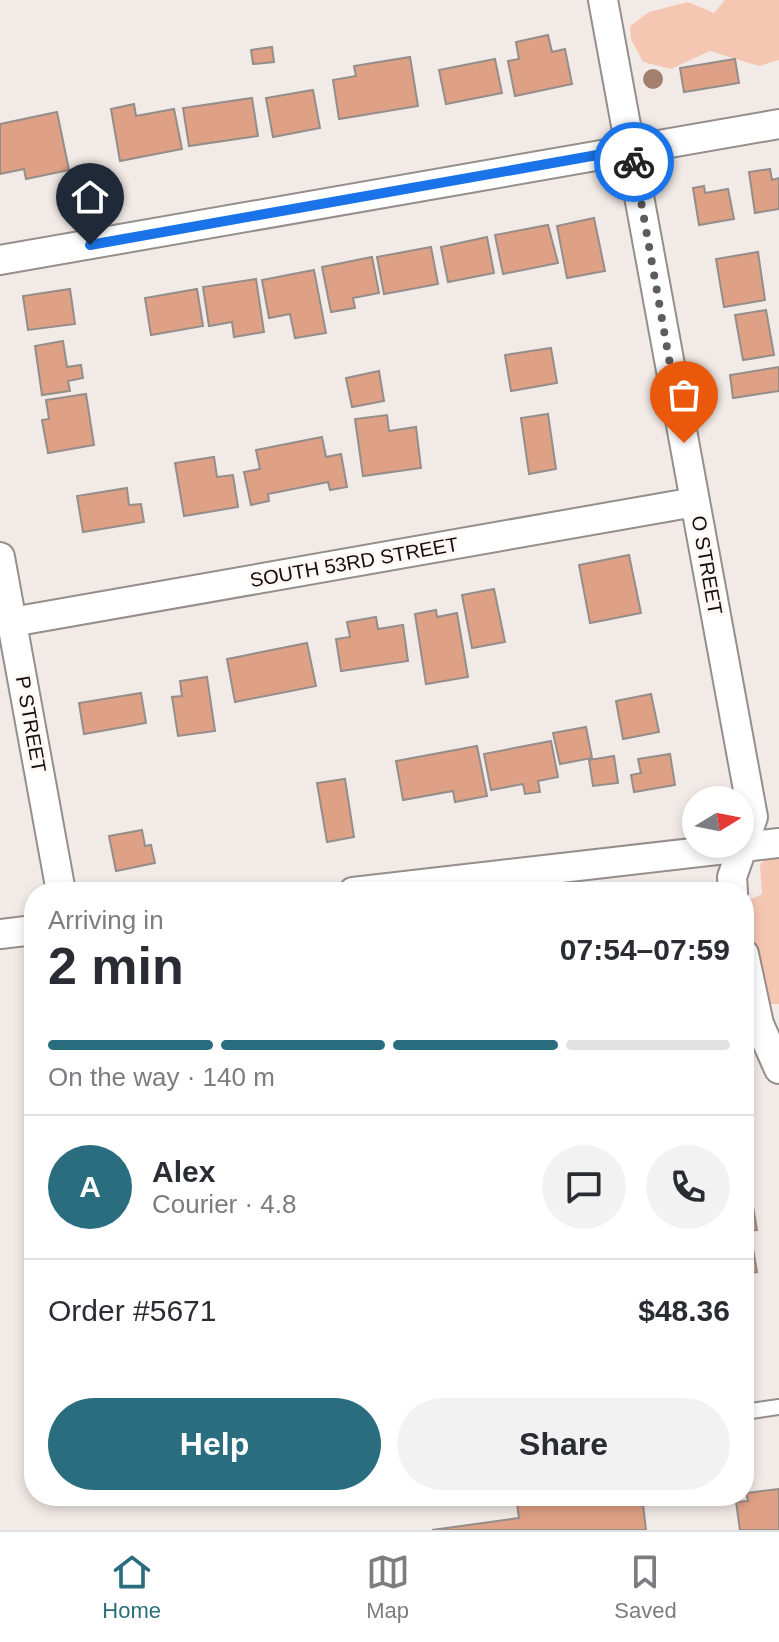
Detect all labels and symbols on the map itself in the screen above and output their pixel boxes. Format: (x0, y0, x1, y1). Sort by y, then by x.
courier (594, 122, 674, 202)
pin (56, 163, 124, 245)
pin (650, 361, 718, 443)
street label: O STREET (687, 514, 727, 616)
street label: SOUTH 53RD STREET (248, 533, 460, 591)
street label: P STREET (12, 674, 50, 774)
north arrow (682, 786, 754, 858)

